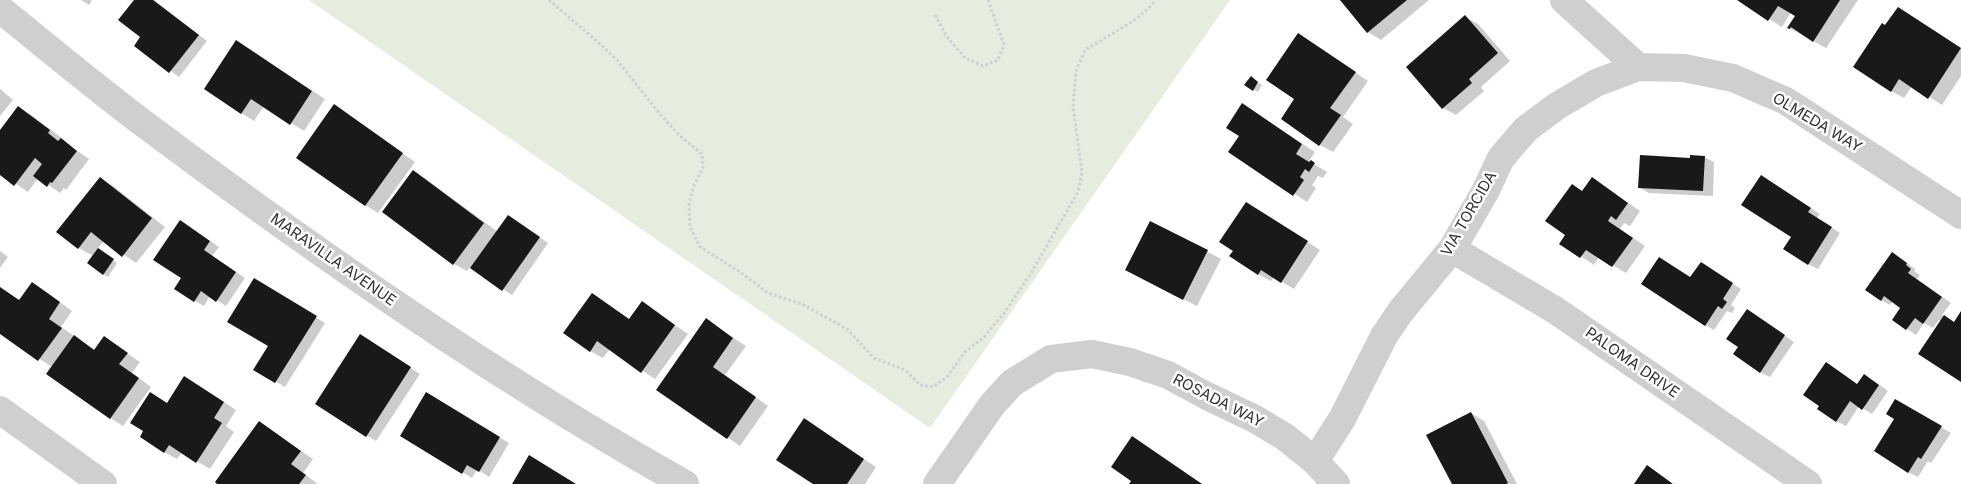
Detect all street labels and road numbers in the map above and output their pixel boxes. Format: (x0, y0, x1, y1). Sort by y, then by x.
street label: OLMEDA WAY (1769, 89, 1865, 157)
street label: VIA TORCIDA (1437, 168, 1501, 260)
street label: MARAVILLA AVENUE (267, 210, 399, 310)
street label: PALOMA DRIVE (1582, 324, 1682, 402)
street label: ROSADA WAY (1170, 370, 1266, 432)

